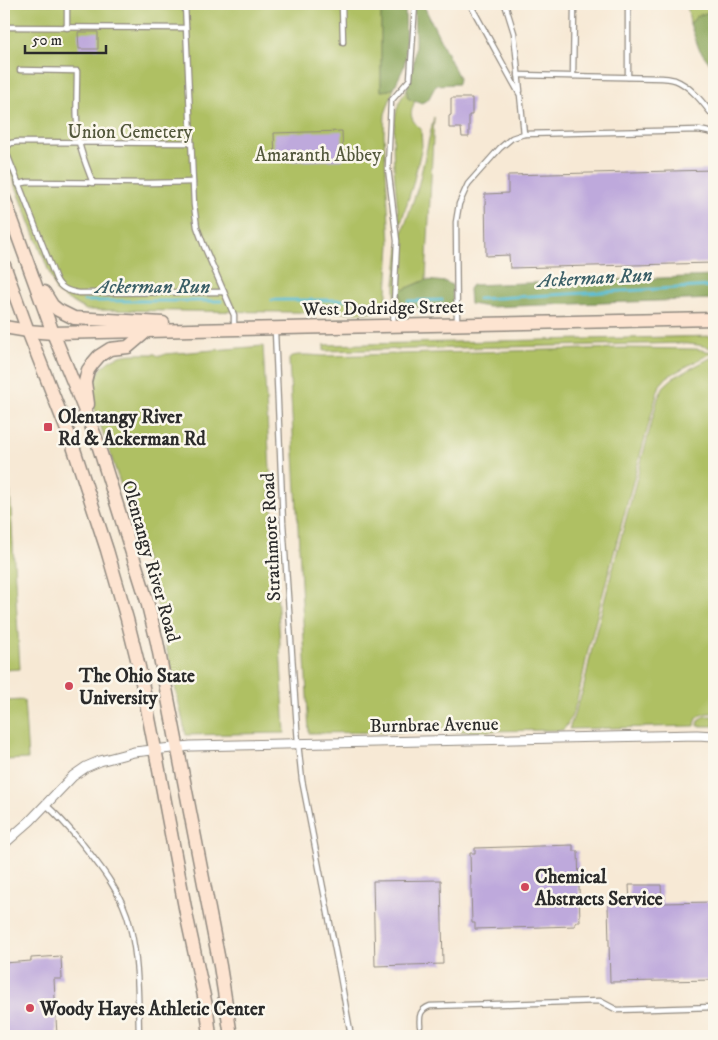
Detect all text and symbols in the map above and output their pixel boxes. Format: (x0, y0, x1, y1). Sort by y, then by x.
scale bar (25, 22, 106, 54)
text: 50 m (32, 31, 62, 50)
park label: Union Cemetery (68, 121, 193, 144)
park label: Amaranth Abbey (255, 144, 382, 167)
water label: Ackerman Run (535, 263, 653, 294)
water label: Ackerman Run (94, 275, 210, 300)
street label: West Dodridge Street (301, 296, 464, 321)
place label: Olentangy River Rd & Ackerman Rd (58, 406, 206, 451)
marker: Olentangy River Rd & Ackerman Rd (42, 421, 54, 433)
street label: Strathmore Road (257, 471, 286, 602)
street label: Olentangy River Road (116, 478, 185, 646)
place label: The Ohio State University (78, 665, 195, 710)
marker: The Ohio State University (63, 680, 75, 692)
street label: Burnbrae Avenue (369, 713, 499, 738)
place label: Chemical Abstracts Service (534, 866, 663, 911)
marker: Chemical Abstracts Service (519, 881, 531, 893)
place label: Woody Hayes Athletic Center (39, 998, 266, 1021)
marker: Woody Hayes Athletic Center (24, 1002, 36, 1014)

